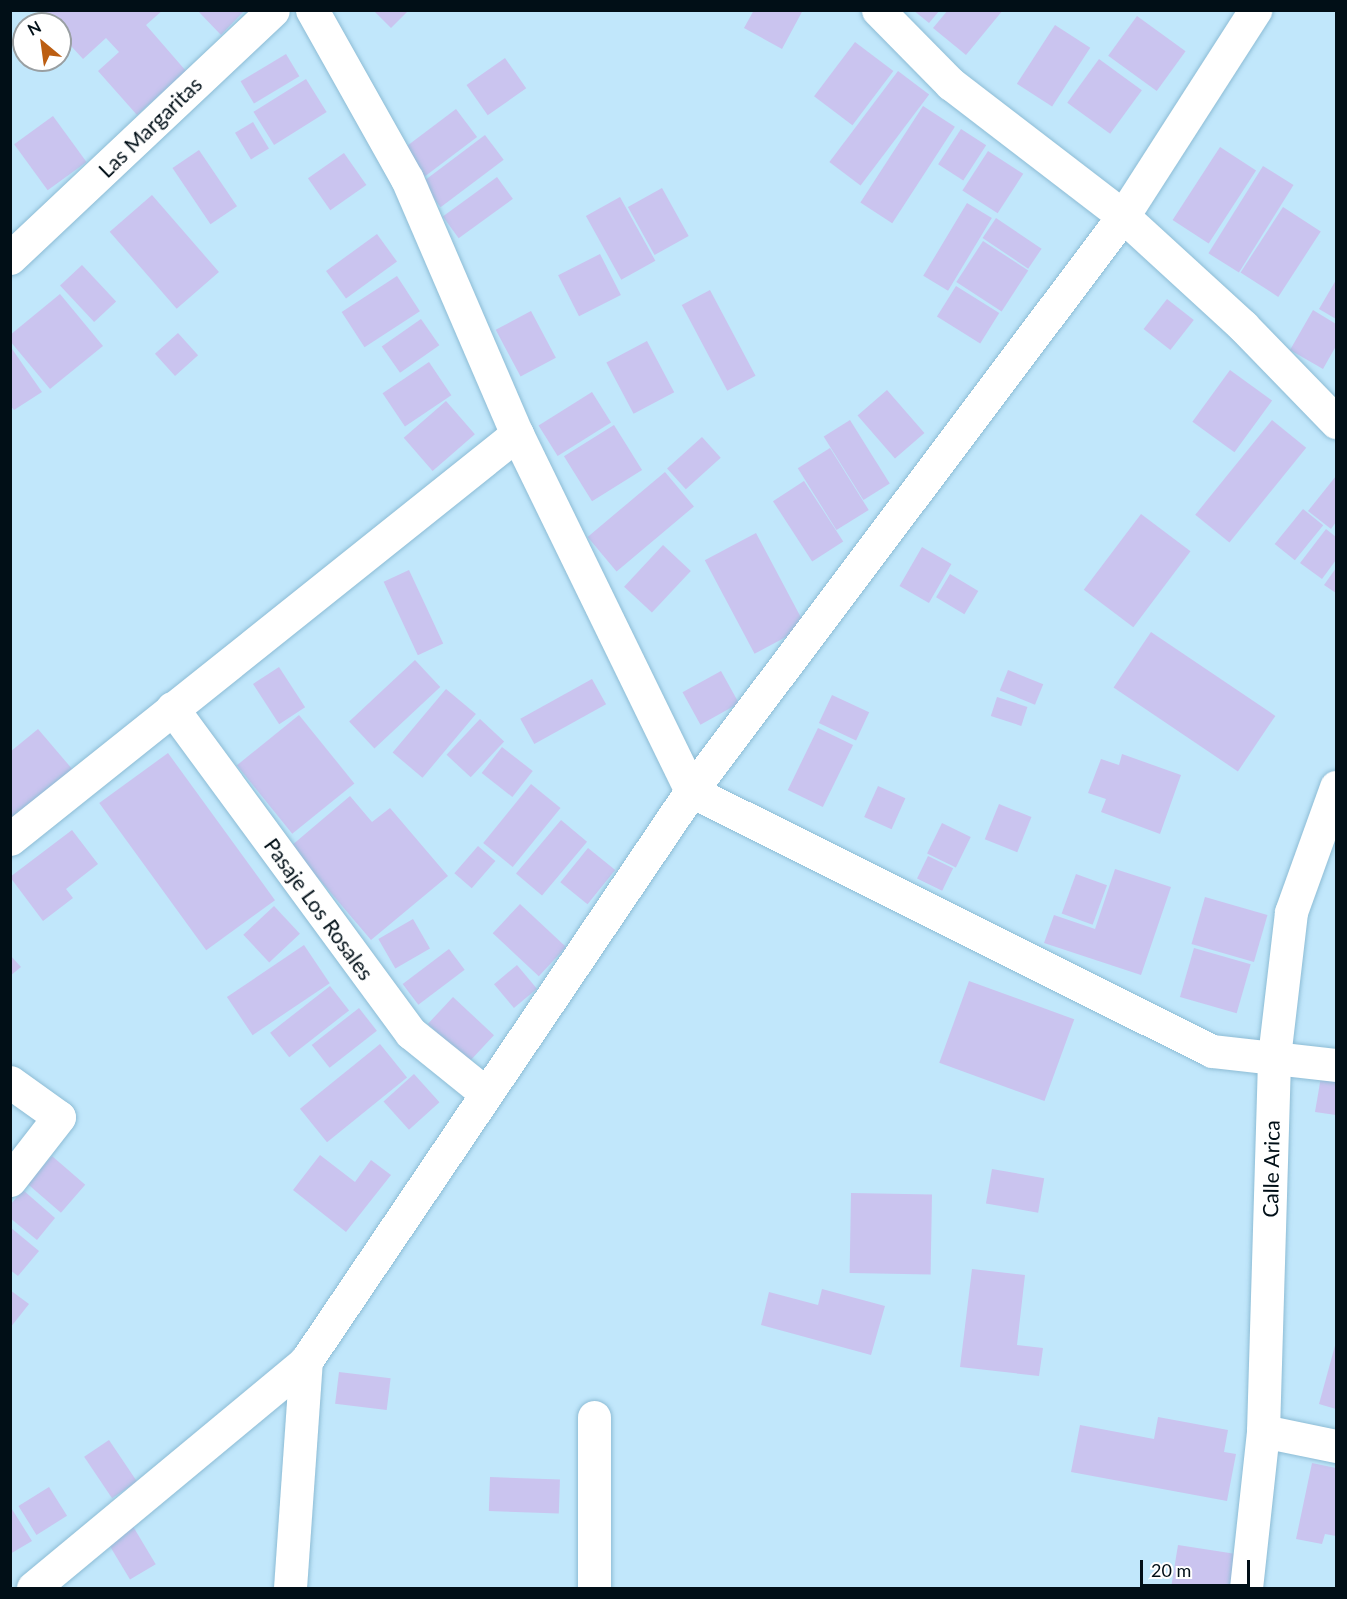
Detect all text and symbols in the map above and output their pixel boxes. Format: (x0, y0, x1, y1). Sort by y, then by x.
north arrow (12, 12, 72, 72)
text: N (24, 16, 44, 39)
street label: Las Margaritas (93, 71, 207, 183)
street label: Pasaje Los Rosales (259, 833, 379, 985)
street label: Calle Arica (1258, 1120, 1284, 1218)
scale bar (1143, 1548, 1252, 1586)
text: 20 m (1151, 1559, 1191, 1581)

